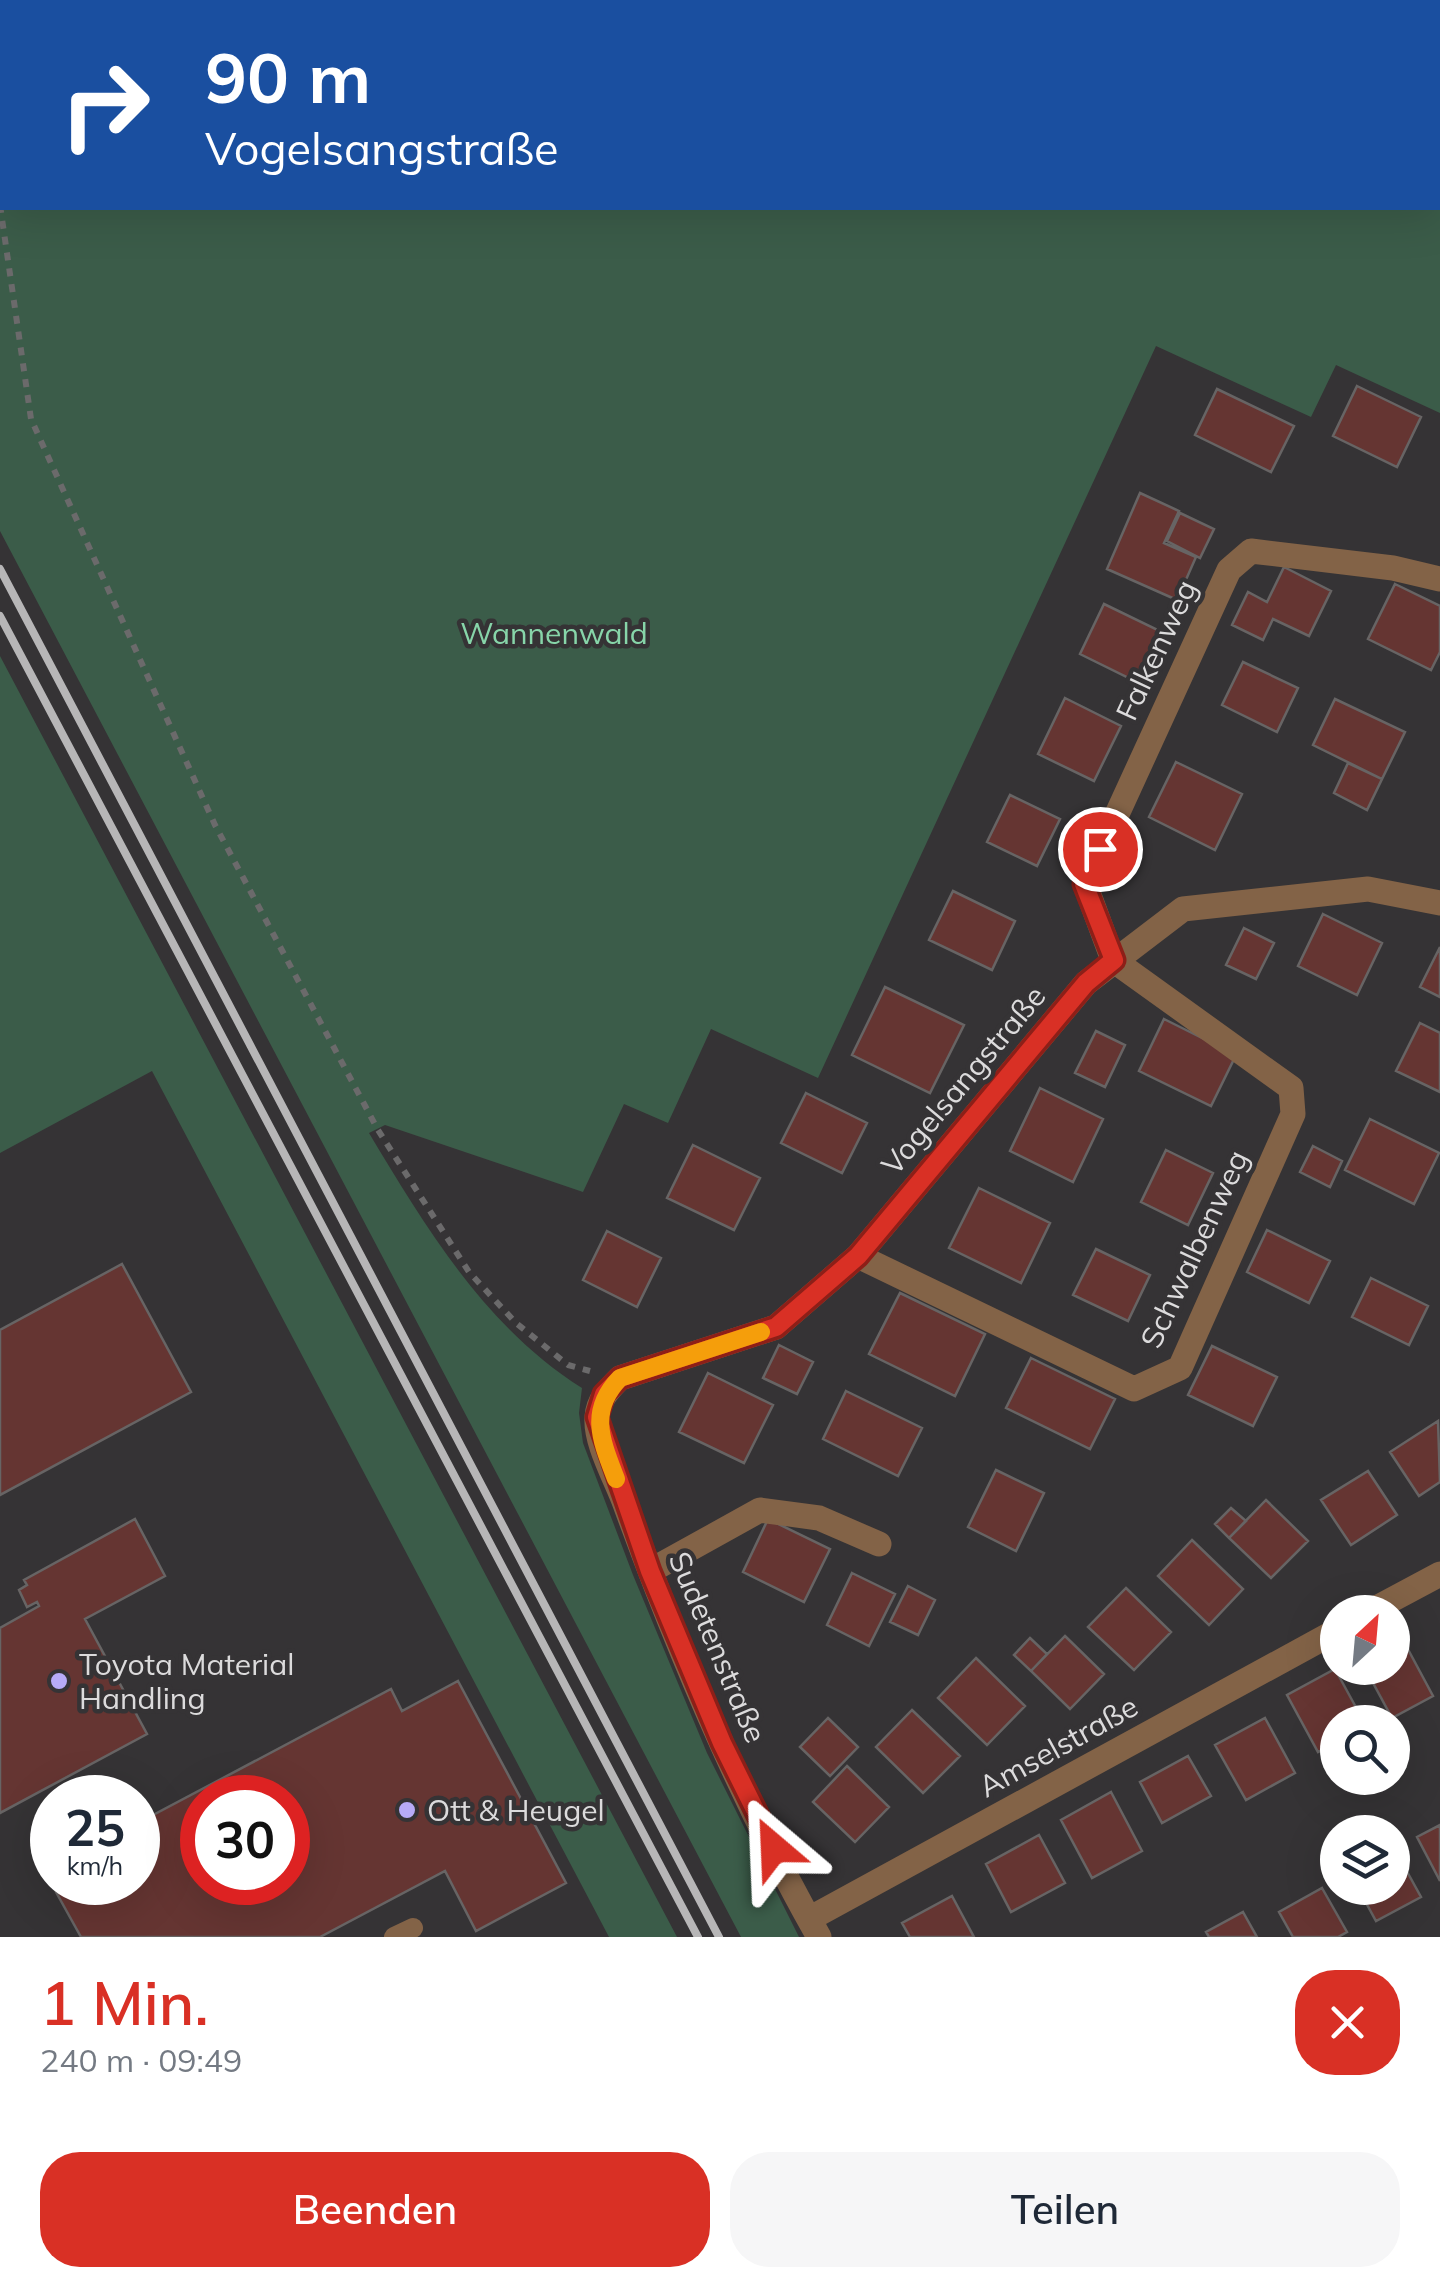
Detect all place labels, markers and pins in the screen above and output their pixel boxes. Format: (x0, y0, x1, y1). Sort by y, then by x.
pin (1058, 807, 1143, 892)
place label: Toyota Material Handling (79, 1645, 294, 1717)
marker: Toyota Material Handling (48, 1670, 70, 1692)
place label: Ott & Heugel (427, 1791, 605, 1829)
marker: Ott & Heugel (396, 1799, 418, 1821)

